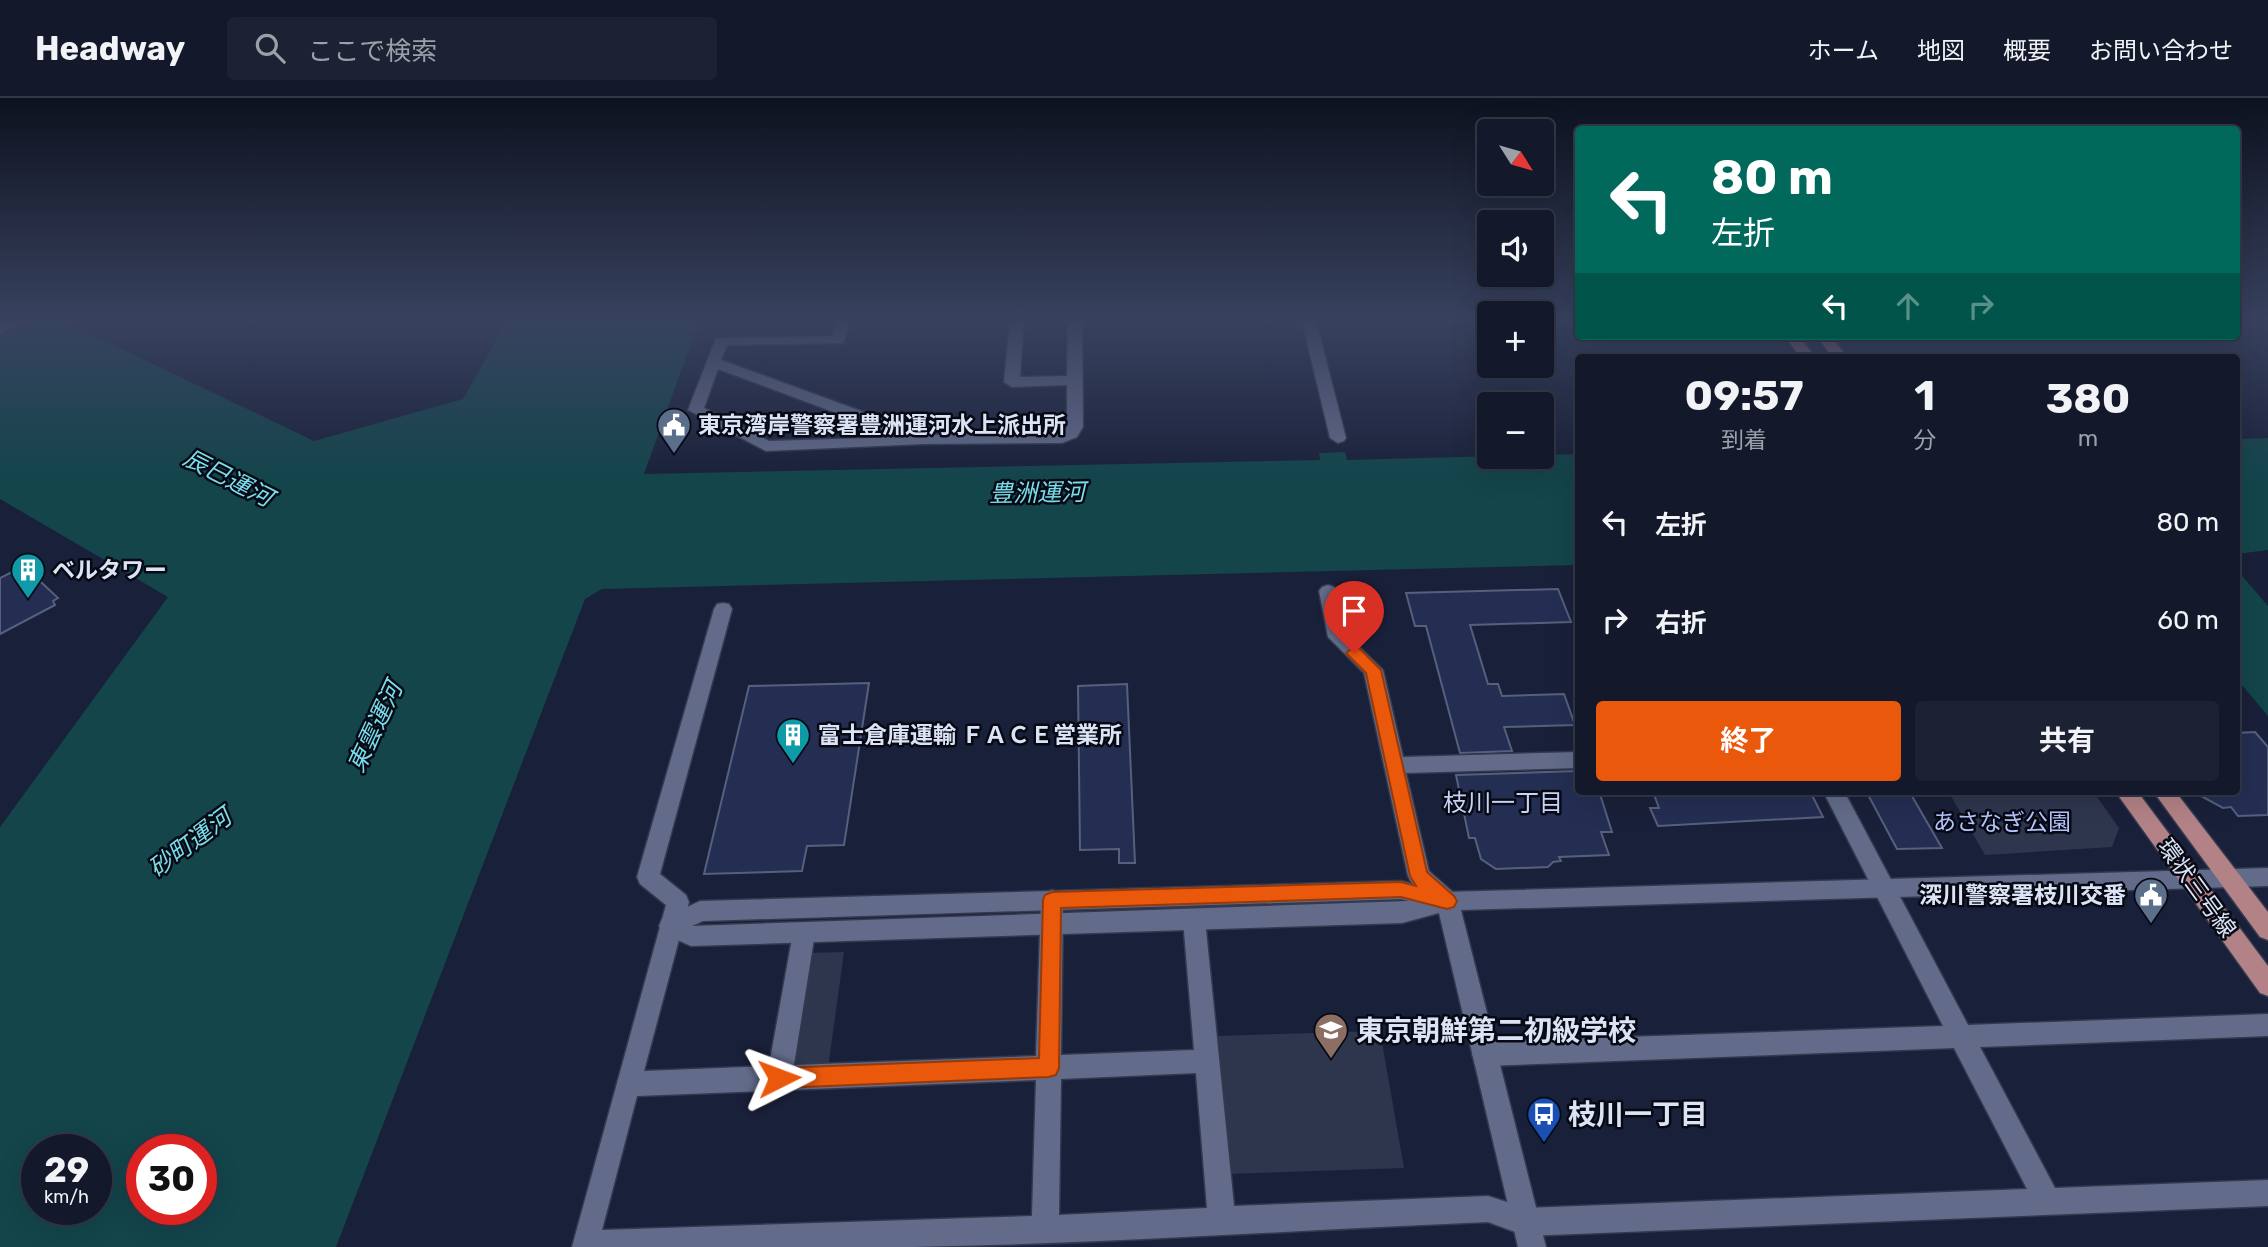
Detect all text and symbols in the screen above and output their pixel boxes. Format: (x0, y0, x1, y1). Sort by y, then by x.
search box (227, 17, 717, 80)
text: Headway (35, 29, 185, 68)
icon: search (251, 29, 289, 67)
text: ここで検索 (307, 36, 437, 67)
text: ホーム (1808, 37, 1879, 65)
text: 地図 (1917, 37, 1965, 65)
text: 概要 (2003, 37, 2051, 65)
text: お問い合わせ (2089, 37, 2233, 65)
north arrow (1477, 119, 1554, 196)
map controls (1477, 119, 1554, 469)
text: 80 m (1711, 148, 1833, 206)
icon: left (1596, 154, 1687, 245)
button: sound (1477, 210, 1554, 287)
text: 左折 (1711, 214, 1775, 252)
icon: left (1816, 287, 1854, 325)
icon: ahead (1889, 287, 1927, 325)
icon: right (1962, 287, 2000, 325)
button: + (1477, 301, 1554, 378)
text: 09:57 (1685, 371, 1804, 421)
text: 1 (1914, 371, 1935, 421)
text: 380 (2046, 374, 2130, 424)
button: − (1477, 392, 1554, 469)
public building icon: 東京湾岸警察署豊洲運河水上派出所 (655, 406, 693, 455)
place label: 東京湾岸警察署豊洲運河水上派出所 (698, 411, 1066, 439)
text: m (2078, 424, 2098, 452)
text: 到着 (1721, 426, 1767, 454)
text: 分 (1913, 426, 1936, 454)
water label: 辰巳運河 (179, 444, 281, 514)
water label: 豊洲運河 (989, 478, 1089, 508)
icon: left (1596, 503, 1634, 541)
text: 80 m (2156, 507, 2219, 538)
text: 左折 (1655, 510, 1707, 541)
building icon: ベルタワー (9, 551, 47, 600)
place label: ベルタワー (52, 556, 167, 584)
pin (1324, 581, 1384, 653)
icon: arrive (1335, 592, 1373, 630)
icon: right (1596, 601, 1634, 639)
text: 60 m (2157, 605, 2219, 636)
text: 右折 (1655, 608, 1707, 639)
water label: 東雲運河 (342, 674, 410, 776)
button: 終了 (1596, 701, 1901, 781)
button: 共有 (1915, 701, 2219, 781)
building icon: 富士倉庫運輸 ＦＡＣＥ営業所 (774, 716, 812, 765)
place label: 富士倉庫運輸 ＦＡＣＥ営業所 (818, 721, 1122, 749)
district label: 枝川一丁目 (1443, 789, 1563, 817)
water label: 砂町運河 (143, 801, 240, 883)
park label: あさなぎ公園 (1933, 808, 2071, 836)
street label: 環状三号線 (2152, 833, 2242, 943)
public building icon: 深川警察署枝川交番 (2132, 876, 2170, 925)
place label: 深川警察署枝川交番 (1919, 881, 2126, 909)
school or university icon: 東京朝鮮第二初級学校 (1312, 1011, 1350, 1060)
place label: 東京朝鮮第二初級学校 (1356, 1014, 1636, 1047)
position arrow (742, 1041, 816, 1115)
bus stop icon: 枝川一丁目 (1525, 1095, 1563, 1144)
place label: 枝川一丁目 (1568, 1098, 1708, 1131)
speed limit sign: 30 (126, 1134, 217, 1225)
text: 29 (44, 1149, 89, 1191)
text: km/h (44, 1186, 89, 1208)

